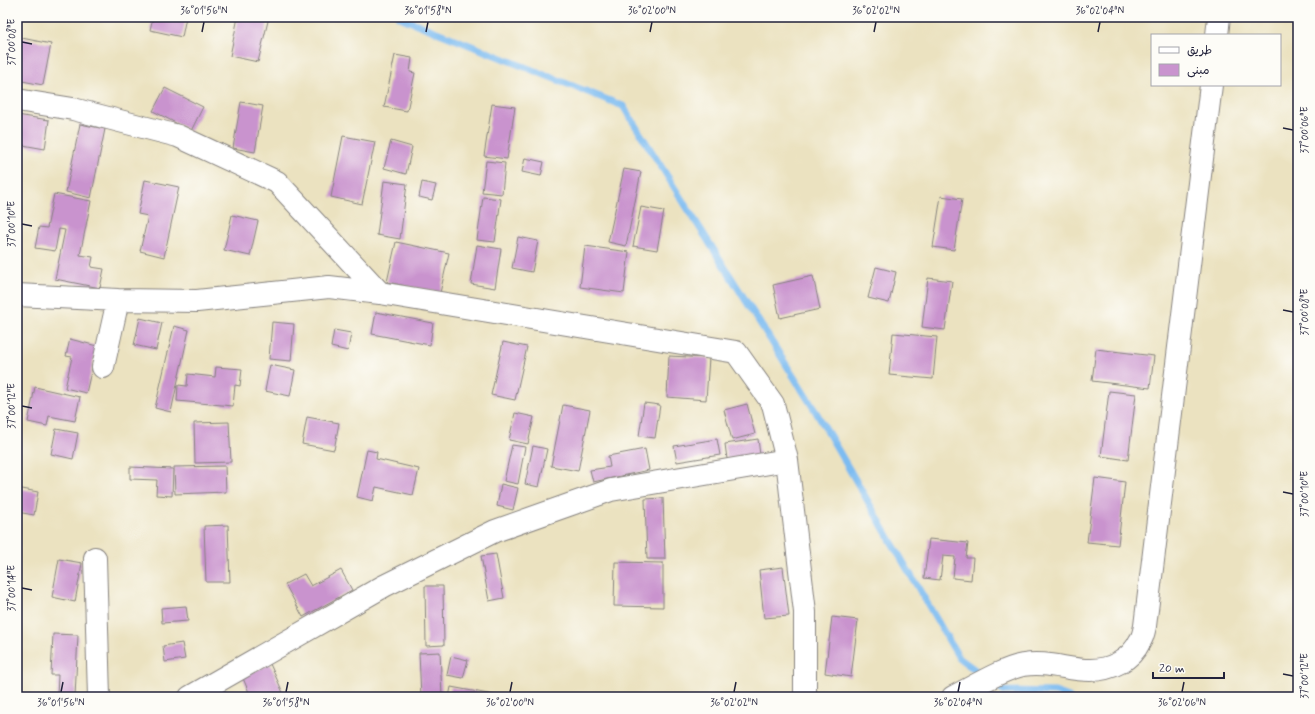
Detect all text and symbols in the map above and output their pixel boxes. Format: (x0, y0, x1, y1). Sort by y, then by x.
text: 36°01'56"N (180, 4, 228, 18)
text: 36°01'58"N (404, 4, 452, 18)
text: 36°02'00"N (628, 4, 676, 18)
text: 36°02'02"N (852, 4, 900, 18)
text: 36°02'04"N (1076, 4, 1125, 18)
text: 37°00'08"E (5, 18, 19, 65)
legend (1151, 34, 1281, 86)
text: طريق (1187, 43, 1212, 59)
text: مبنى (1187, 63, 1210, 79)
text: 37°00'06"E (1298, 106, 1312, 153)
text: 37°00'10"E (5, 201, 19, 247)
text: 37°00'08"E (1298, 288, 1312, 335)
text: 37°00'12"E (5, 383, 19, 429)
text: 37°00'10"E (1298, 471, 1312, 517)
text: 37°00'14"E (5, 565, 19, 611)
text: 37°00'12"E (1298, 653, 1312, 699)
scale bar (1153, 654, 1224, 680)
text: 20 m (1159, 661, 1185, 677)
text: 36°01'56"N (37, 696, 85, 710)
text: 36°01'58"N (262, 696, 310, 710)
text: 36°02'00"N (486, 696, 534, 710)
text: 36°02'02"N (710, 696, 758, 710)
text: 36°02'04"N (934, 696, 983, 710)
text: 36°02'06"N (1158, 696, 1206, 710)

